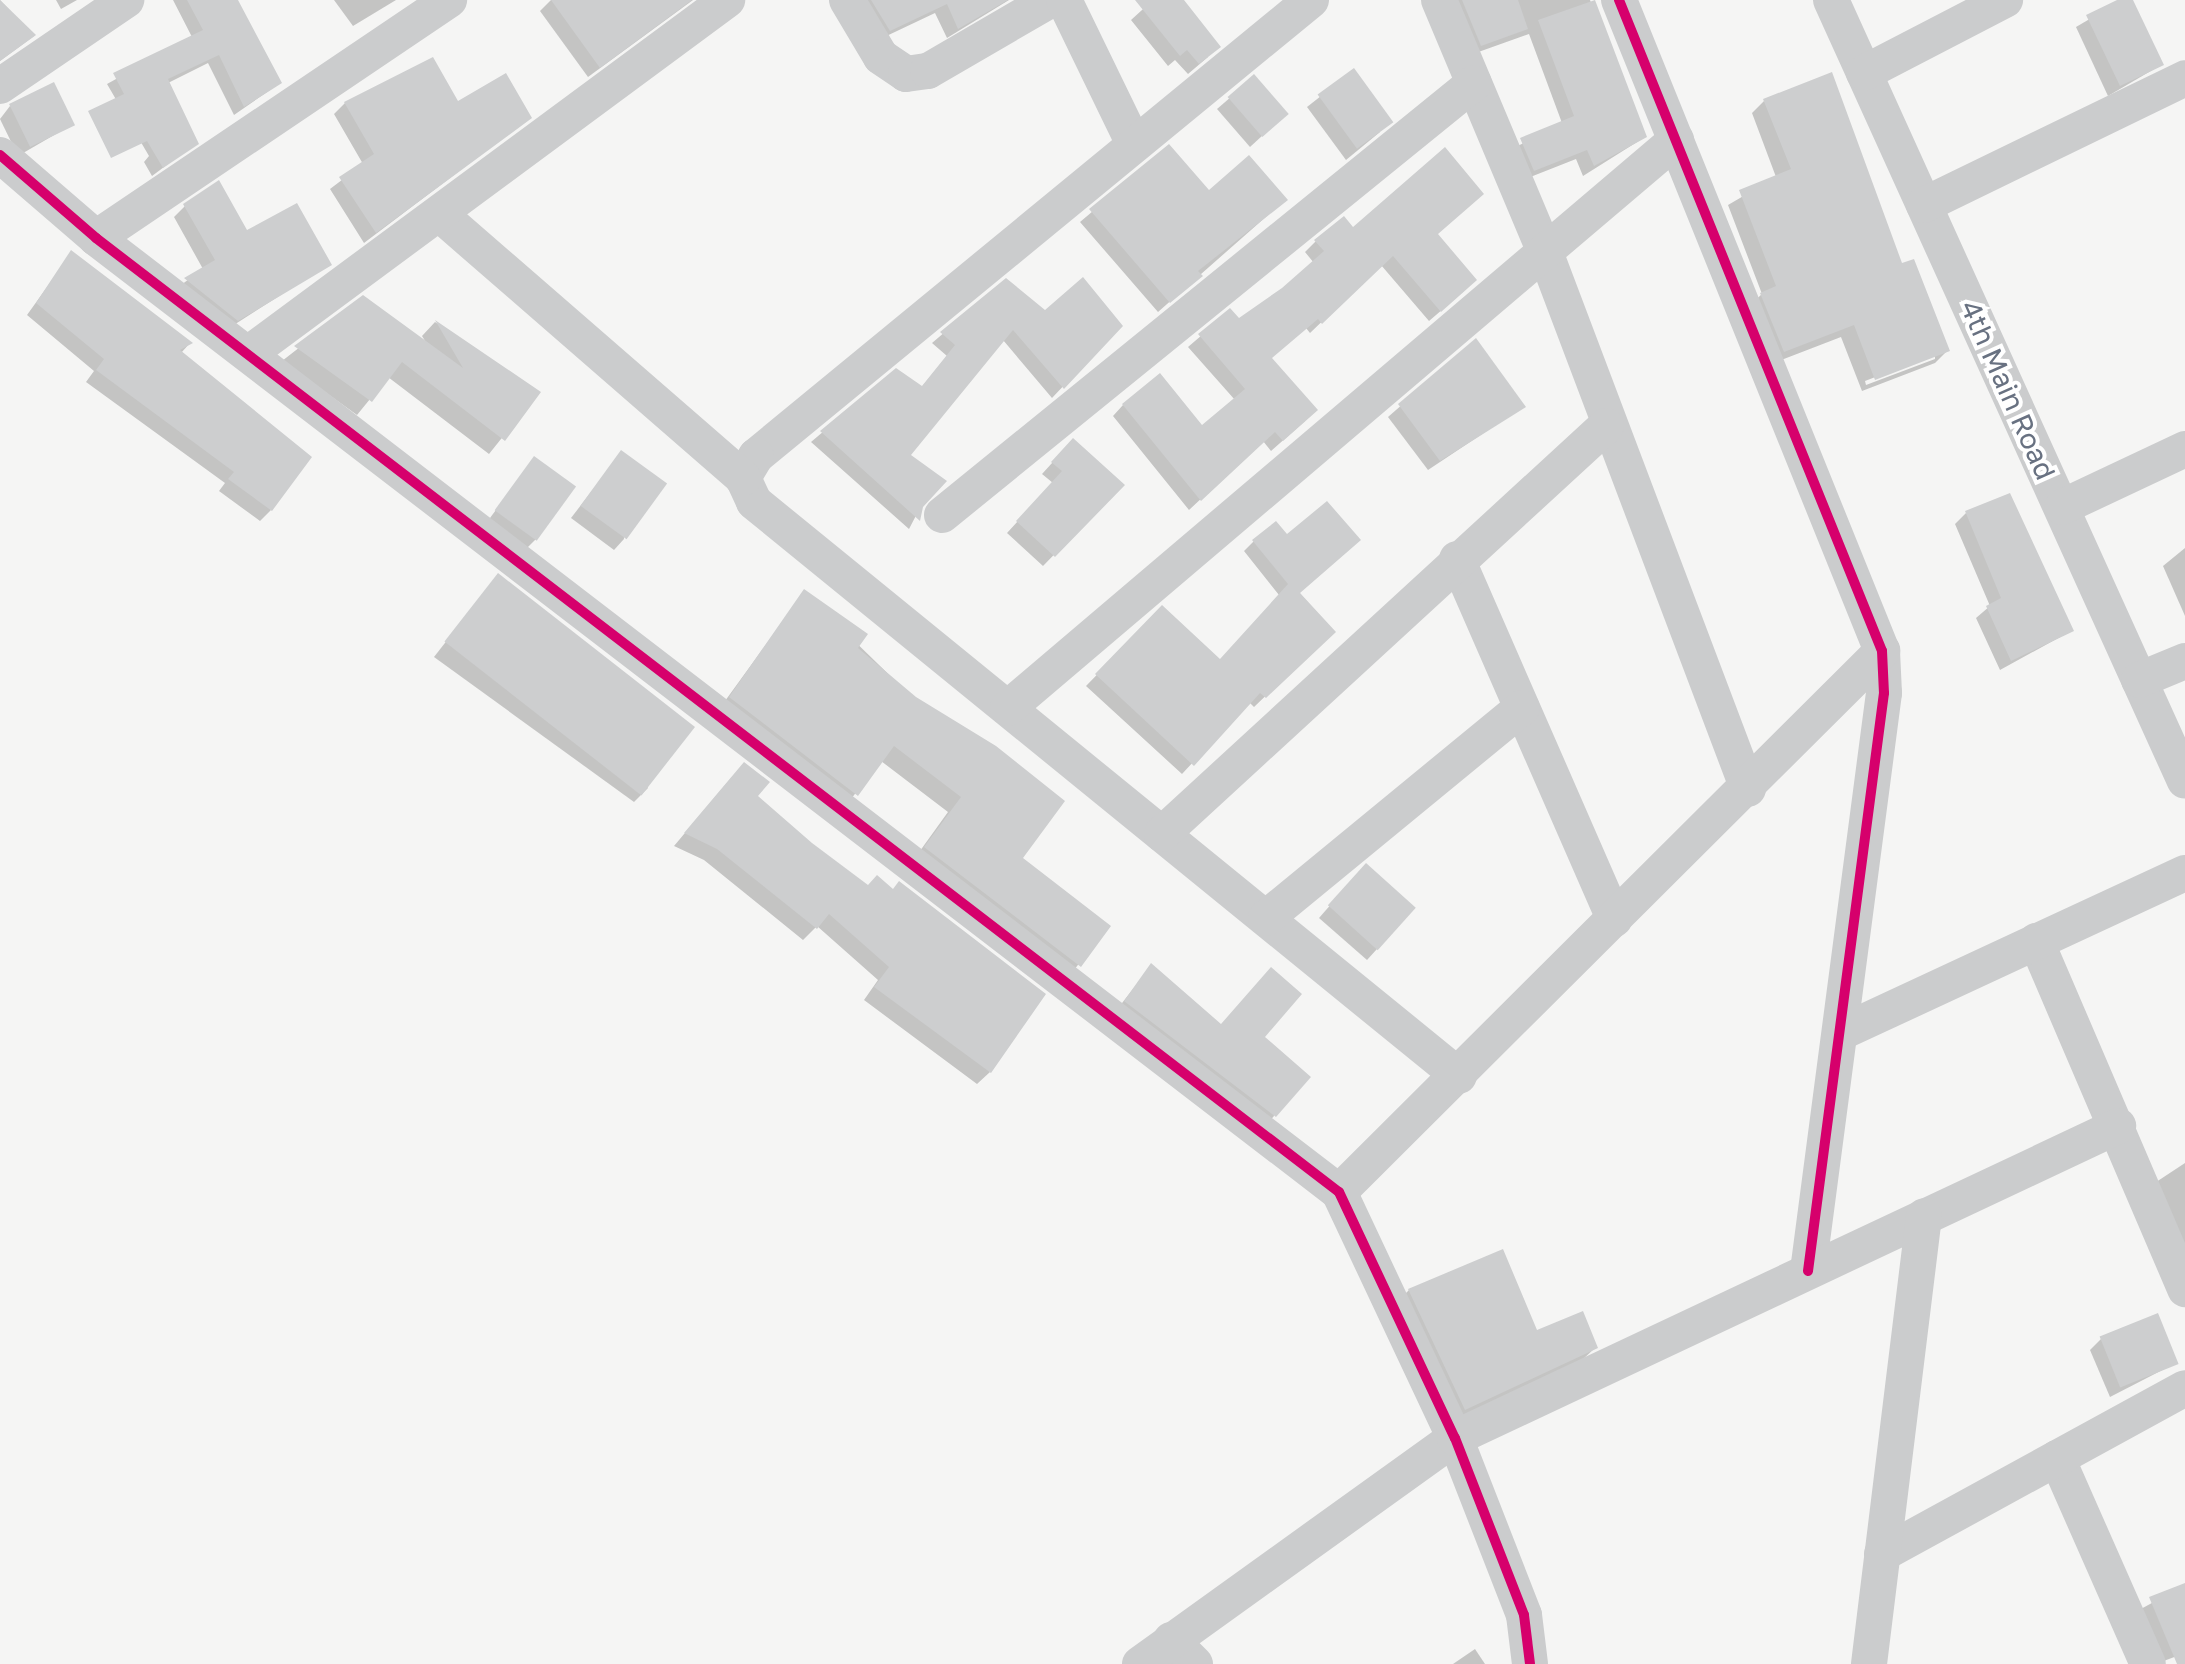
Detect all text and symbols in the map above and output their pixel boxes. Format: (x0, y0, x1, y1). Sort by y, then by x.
street label: 4th Main Road (1953, 295, 2063, 485)

